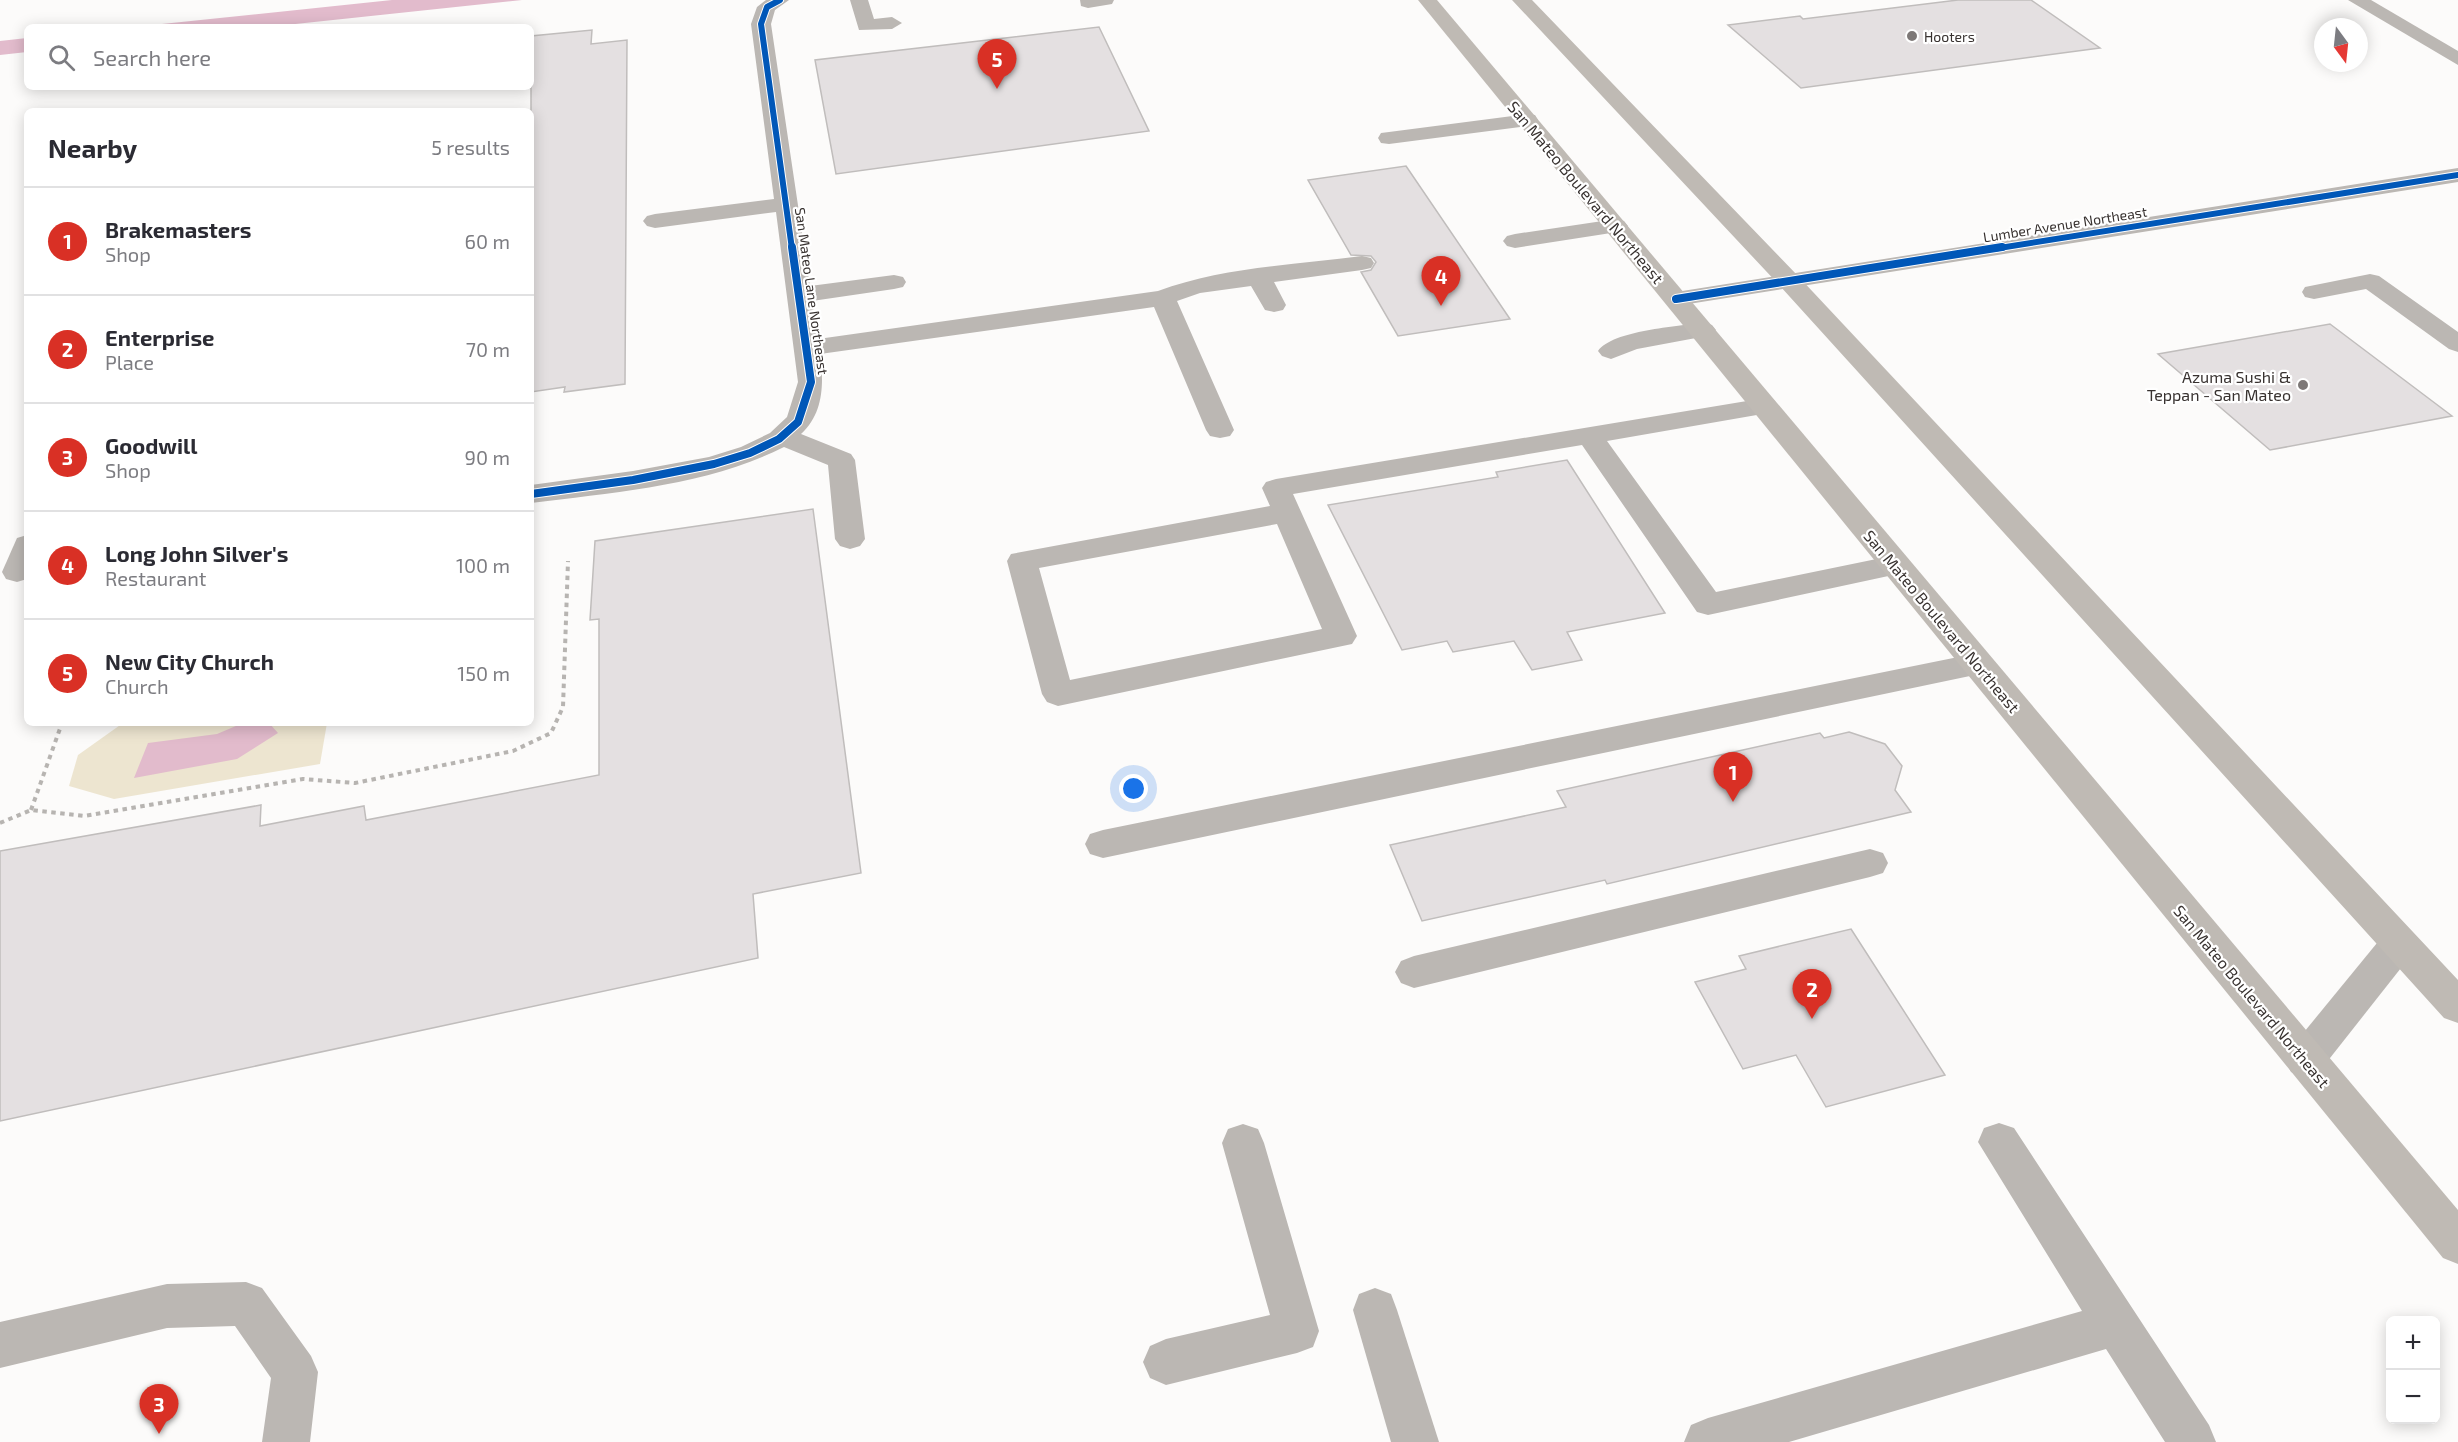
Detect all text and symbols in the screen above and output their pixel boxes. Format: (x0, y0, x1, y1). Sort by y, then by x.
north arrow (2314, 18, 2368, 72)
search box (24, 24, 534, 90)
place label: Hooters (1924, 28, 1975, 45)
marker: Hooters (1905, 29, 1919, 43)
pin: 5 (978, 40, 1016, 89)
icon: search (45, 41, 78, 74)
text: Search here (93, 44, 211, 70)
street label: San Mateo Boulevard Northeast (1504, 97, 1668, 287)
text: Nearby (48, 132, 137, 163)
text: 5 results (431, 135, 510, 159)
street label: Lumber Avenue Northeast (1982, 203, 2148, 245)
street label: San Mateo Lane Northeast (792, 206, 832, 376)
text: Brakemasters (105, 216, 251, 242)
text: 1 (63, 229, 72, 253)
text: 60 m (465, 229, 510, 253)
text: Shop (105, 242, 151, 266)
pin: 4 (1422, 256, 1460, 306)
text: Enterprise (105, 324, 215, 350)
text: 2 (62, 337, 73, 361)
text: 70 m (466, 337, 510, 361)
text: Place (105, 350, 154, 374)
place label: Azuma Sushi & Teppan - San Mateo (2147, 367, 2291, 404)
marker: Azuma Sushi & Teppan - San Mateo (2296, 378, 2310, 392)
text: Goodwill (105, 432, 198, 458)
text: 3 (62, 445, 73, 469)
text: 90 m (465, 445, 510, 469)
text: Shop (105, 458, 151, 482)
street label: San Mateo Boulevard Northeast (1860, 526, 2024, 716)
text: Long John Silver's (105, 540, 288, 566)
text: 4 (61, 553, 74, 577)
text: 100 m (456, 553, 510, 577)
text: Restaurant (105, 566, 206, 590)
text: New City Church (105, 648, 274, 674)
text: 5 (62, 661, 73, 685)
text: 150 m (457, 661, 510, 685)
text: Church (105, 674, 169, 698)
pin: 1 (1714, 752, 1752, 802)
your location (1119, 774, 1148, 803)
street label: San Mateo Boulevard Northeast (2170, 901, 2334, 1091)
pin: 2 (1792, 970, 1832, 1019)
map controls (2386, 1316, 2440, 1424)
button: + (2386, 1316, 2440, 1370)
button: − (2386, 1370, 2440, 1424)
pin: 3 (140, 1384, 178, 1434)

